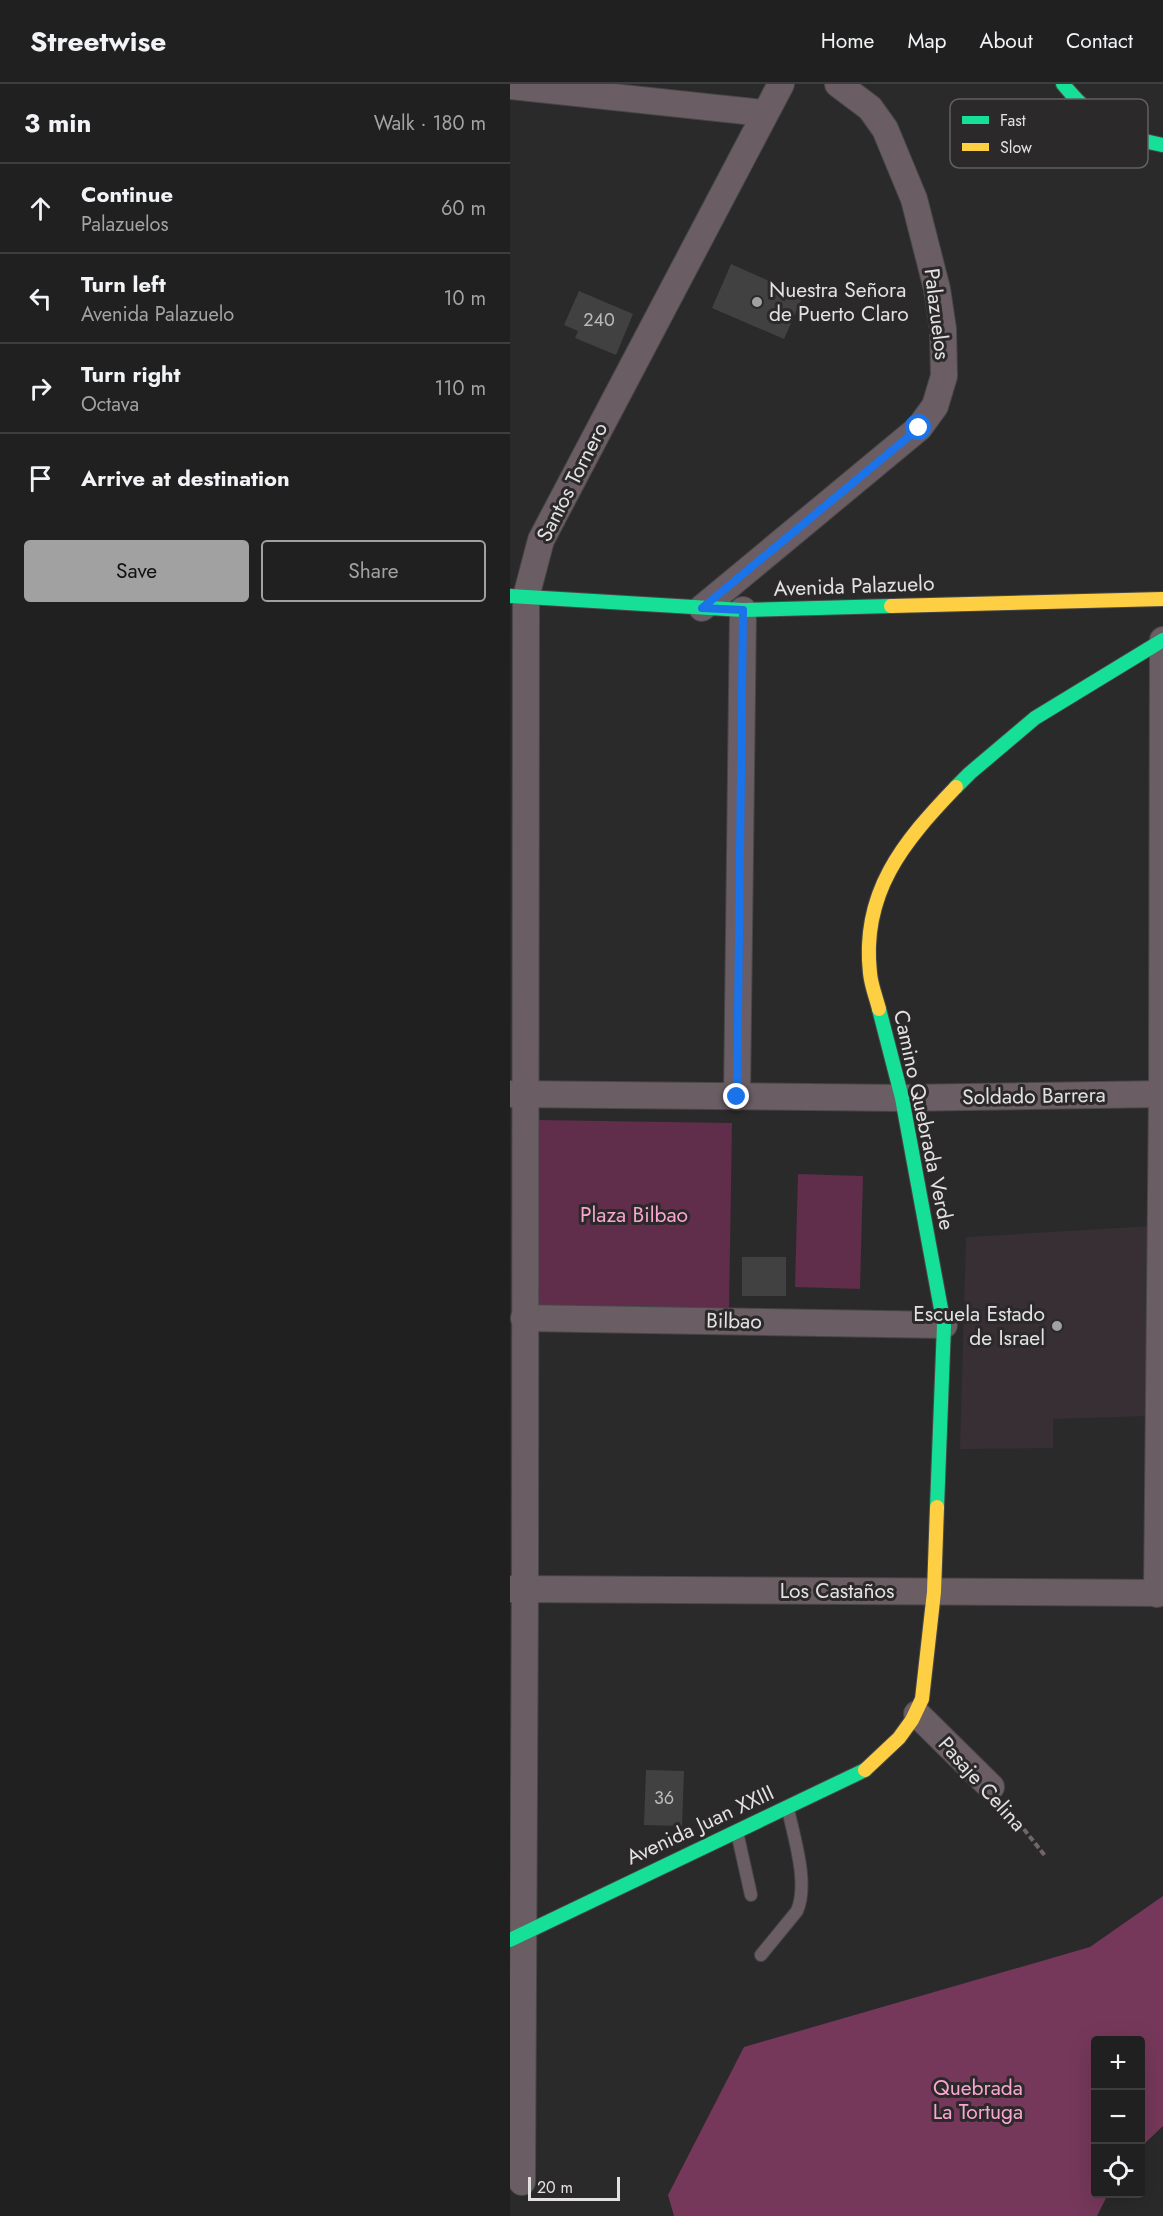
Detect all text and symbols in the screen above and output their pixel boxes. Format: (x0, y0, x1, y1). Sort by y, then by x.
text: Streetwise (30, 21, 166, 62)
text: Home (821, 26, 874, 56)
text: Map (907, 26, 947, 56)
text: About (980, 26, 1033, 56)
text: Contact (1066, 26, 1133, 56)
legend (950, 99, 1148, 168)
text: 3 min (24, 104, 91, 142)
text: Walk · 180 m (374, 109, 486, 138)
text: Fast (1000, 109, 1026, 132)
text: Slow (1000, 136, 1032, 159)
text: Continue (81, 178, 173, 210)
icon: ahead (24, 192, 57, 225)
text: 60 m (441, 194, 486, 223)
text: Palazuelos (81, 210, 169, 239)
street label: Palazuelos (917, 267, 957, 361)
text: Turn left (81, 268, 166, 300)
place label: Nuestra Señora de Puerto Claro (769, 275, 909, 329)
icon: left (24, 282, 57, 315)
text: 10 m (443, 284, 486, 313)
marker: Nuestra Señora de Puerto Claro (750, 295, 764, 309)
text: Avenida Palazuelo (81, 300, 234, 329)
house number: 240 (583, 307, 615, 333)
text: Turn right (81, 358, 181, 390)
icon: right (24, 372, 57, 405)
text: 110 m (434, 374, 486, 403)
text: Octava (81, 390, 139, 419)
route start (905, 414, 931, 440)
street label: Santos Tornero (529, 417, 615, 547)
icon: arrive (24, 462, 57, 495)
text: Arrive at destination (81, 462, 290, 494)
button: Save (24, 540, 249, 602)
button: Share (261, 540, 486, 602)
street label: Avenida Palazuelo (773, 568, 935, 604)
street label: Camino Quebrada Verde (886, 1007, 962, 1233)
street label: Soldado Barrera (962, 1080, 1106, 1112)
route end (723, 1083, 749, 1109)
park label: Plaza Bilbao (580, 1200, 688, 1230)
place label: Escuela Estado de Israel (913, 1299, 1045, 1353)
street label: Bilbao (706, 1306, 762, 1336)
marker: Escuela Estado de Israel (1050, 1319, 1064, 1333)
street label: Los Castaños (780, 1576, 894, 1606)
street label: Pasaje Celina (931, 1730, 1033, 1838)
street label: Avenida Juan XXIII (621, 1778, 779, 1872)
house number: 36 (654, 1785, 674, 1811)
map controls (1091, 2036, 1145, 2198)
button: + (1091, 2036, 1145, 2090)
park label: Quebrada La Tortuga (933, 2073, 1023, 2127)
button: − (1091, 2090, 1145, 2144)
button: locate (1091, 2144, 1145, 2198)
scale bar (528, 2174, 620, 2202)
text: 20 m (537, 2176, 573, 2199)

